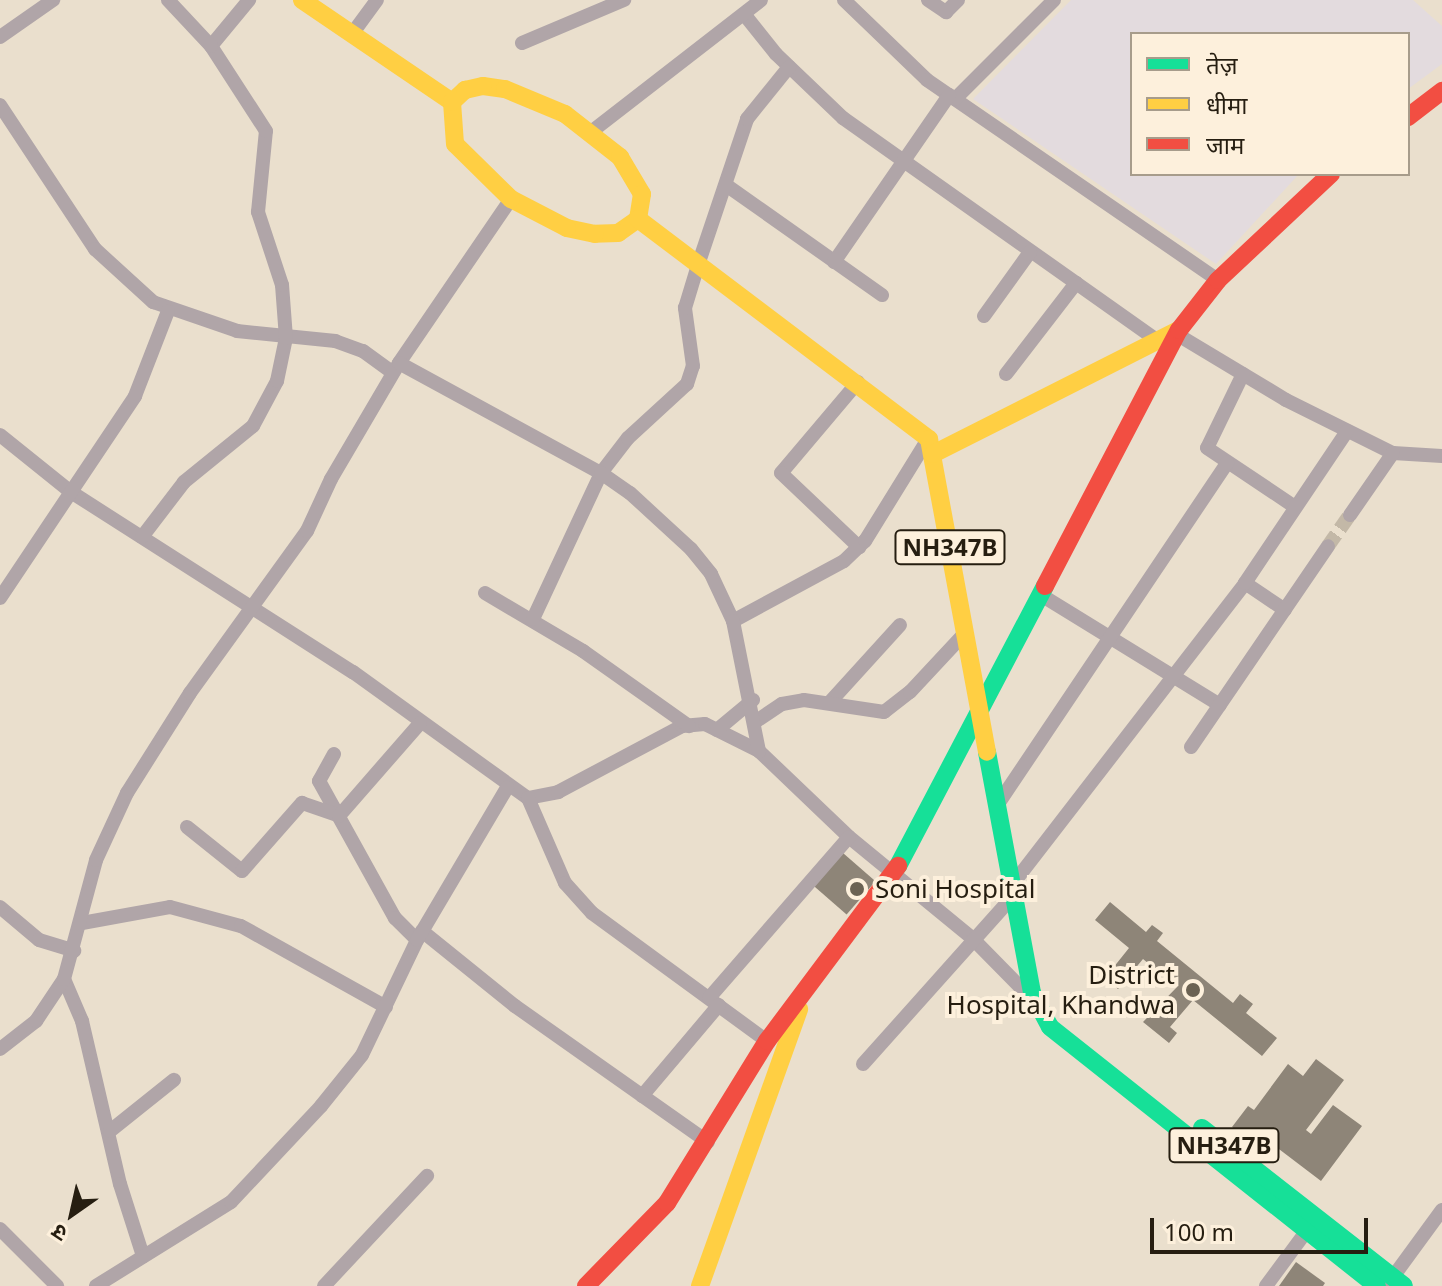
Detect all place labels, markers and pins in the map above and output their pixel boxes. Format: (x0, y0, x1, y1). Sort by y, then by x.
place label: Soni Hospital (875, 873, 1035, 905)
marker: Soni Hospital (846, 878, 868, 900)
place label: District Hospital, Khandwa (947, 959, 1175, 1020)
marker: District Hospital, Khandwa (1182, 979, 1204, 1001)

